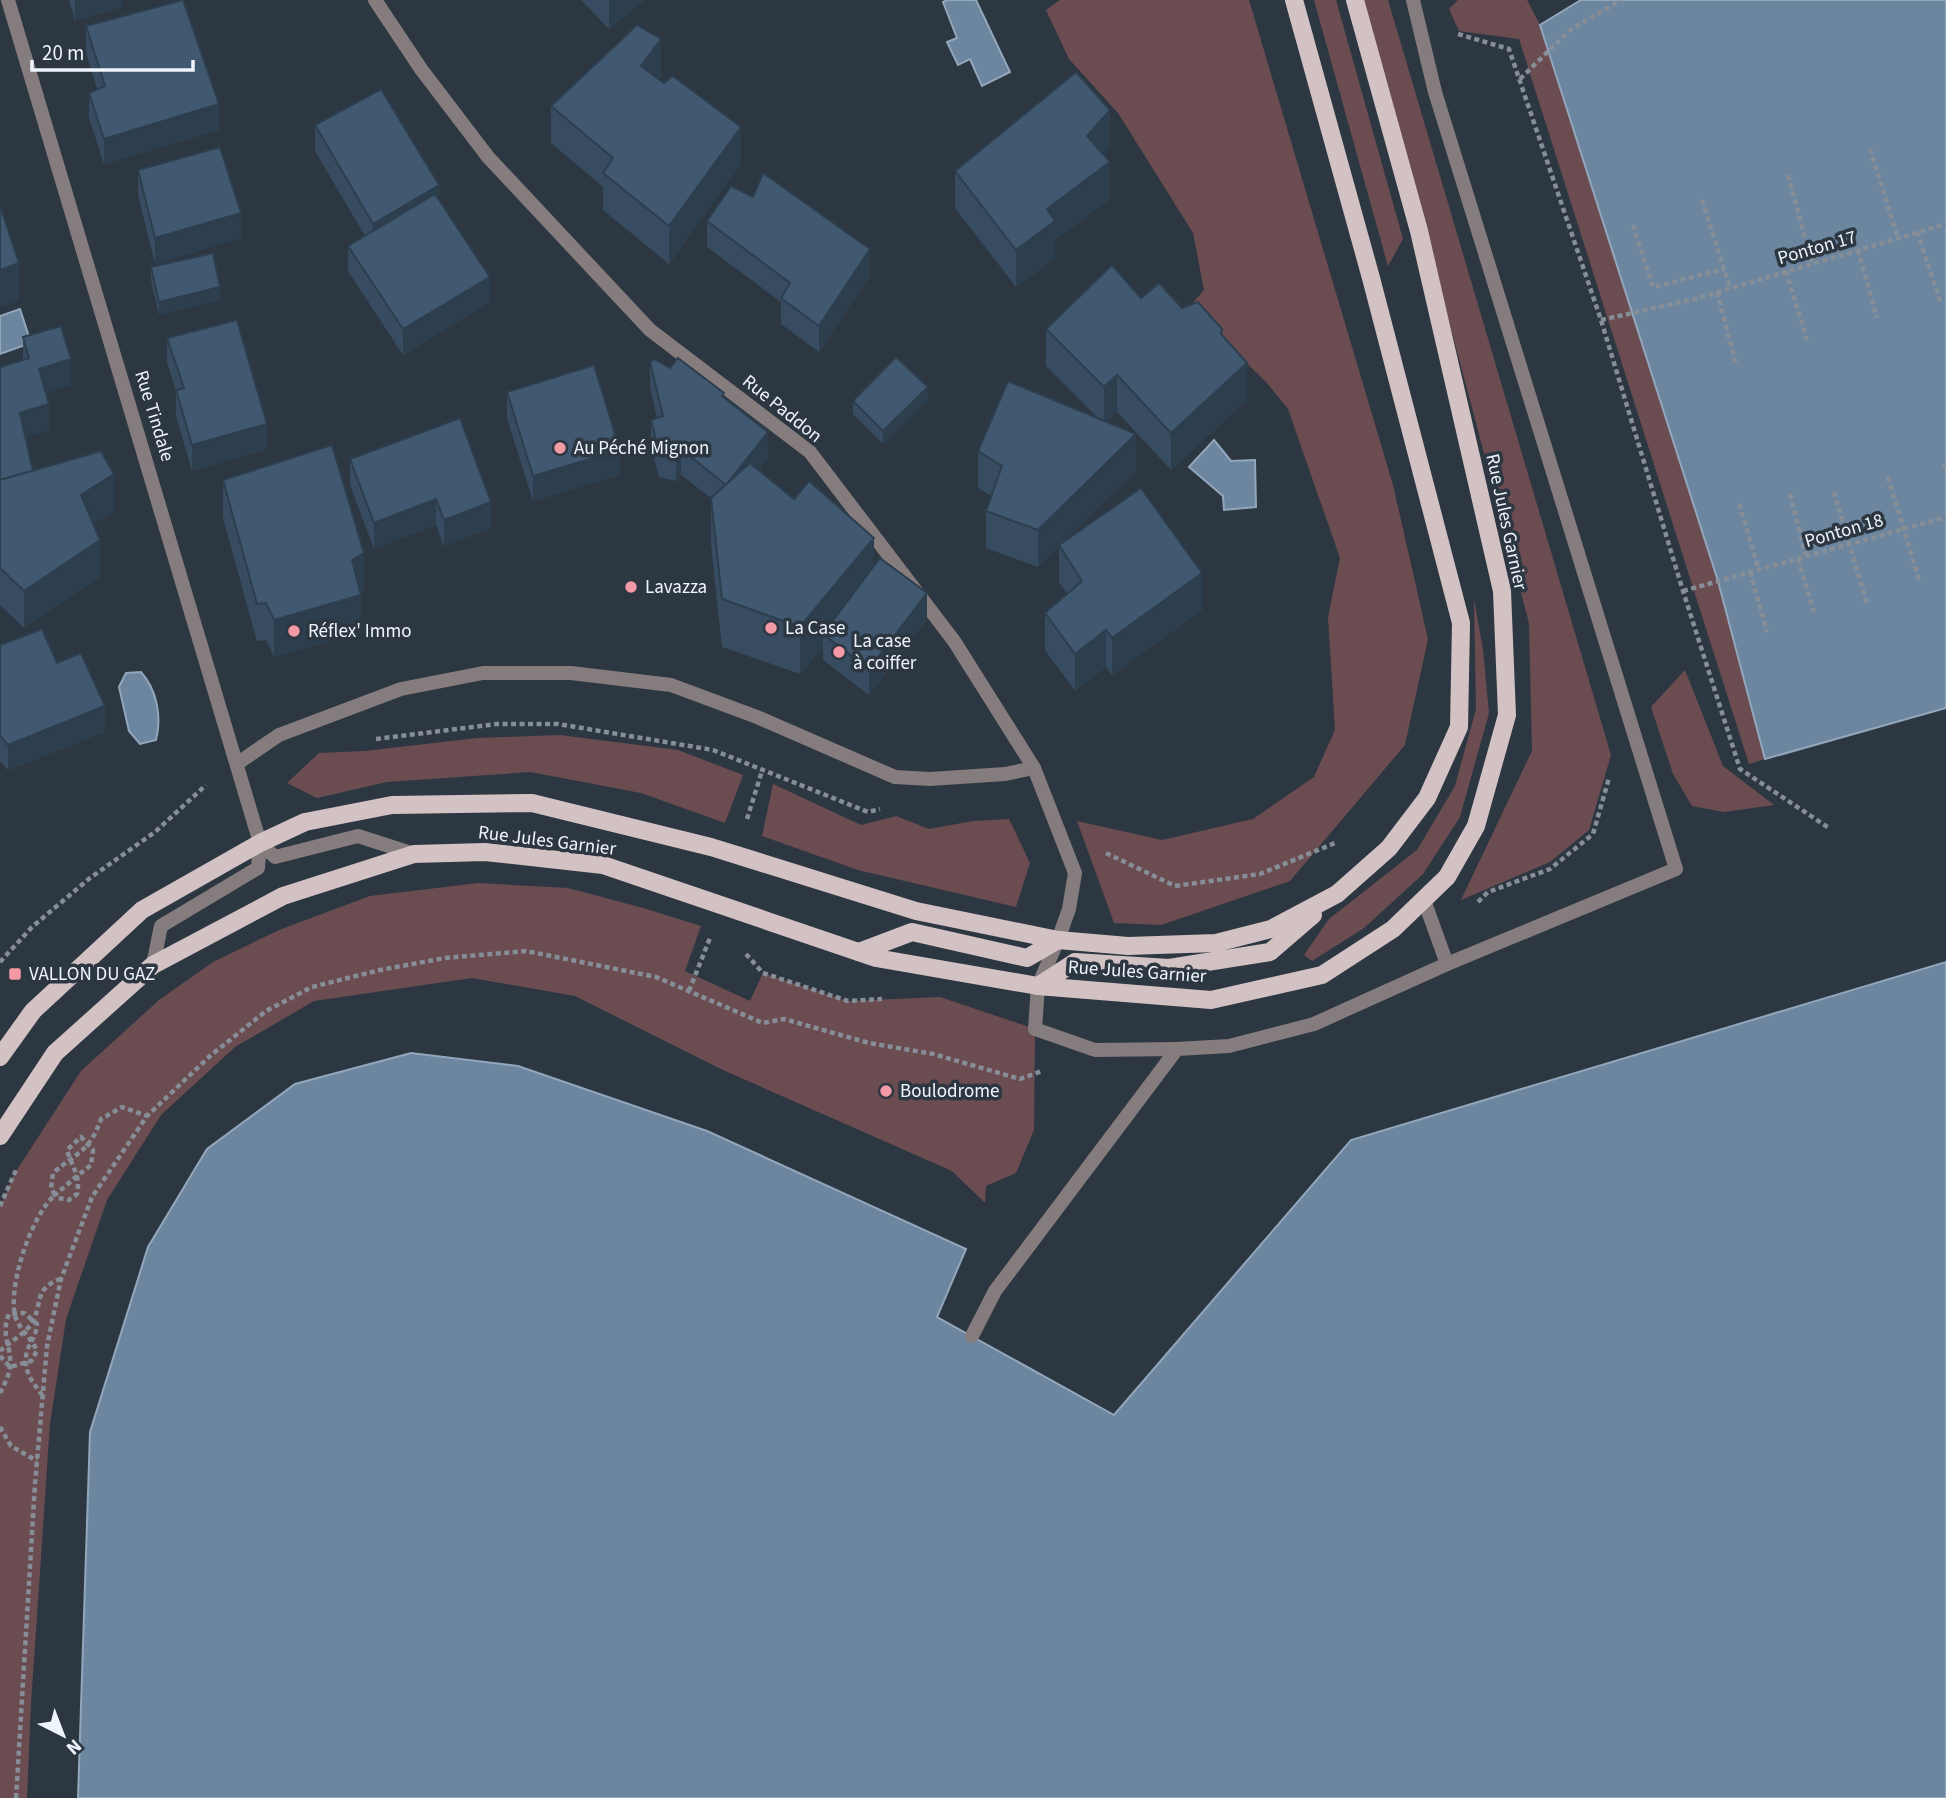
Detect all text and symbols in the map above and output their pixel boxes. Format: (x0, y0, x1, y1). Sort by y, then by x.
scale bar (32, 28, 192, 72)
text: 20 m (42, 38, 84, 68)
street label: Ponton 17 (1775, 224, 1859, 272)
street label: Rue Tindale (127, 367, 181, 465)
street label: Rue Paddon (736, 368, 828, 450)
place label: Au Péché Mignon (574, 435, 709, 462)
marker: Au Péché Mignon (552, 440, 568, 456)
street label: Rue Jules Garnier (1478, 451, 1534, 593)
street label: Ponton 18 (1802, 507, 1886, 555)
place label: Lavazza (645, 574, 707, 601)
marker: Lavazza (623, 579, 639, 595)
place label: La Case (785, 615, 845, 642)
place label: Réflex' Immo (308, 618, 411, 645)
marker: La Case (763, 620, 779, 636)
marker: Réflex' Immo (286, 623, 302, 639)
place label: La case à coiffer (853, 628, 917, 677)
marker: La case à coiffer (831, 644, 847, 660)
street label: Rue Jules Garnier (476, 819, 618, 863)
street label: Rue Jules Garnier (1067, 954, 1208, 990)
place label: VALLON DU GAZ (29, 961, 155, 988)
marker: VALLON DU GAZ (7, 966, 23, 982)
place label: Boulodrome (900, 1078, 999, 1105)
marker: Boulodrome (878, 1083, 894, 1099)
north arrow (28, 1700, 98, 1770)
text: N (60, 1732, 87, 1761)

